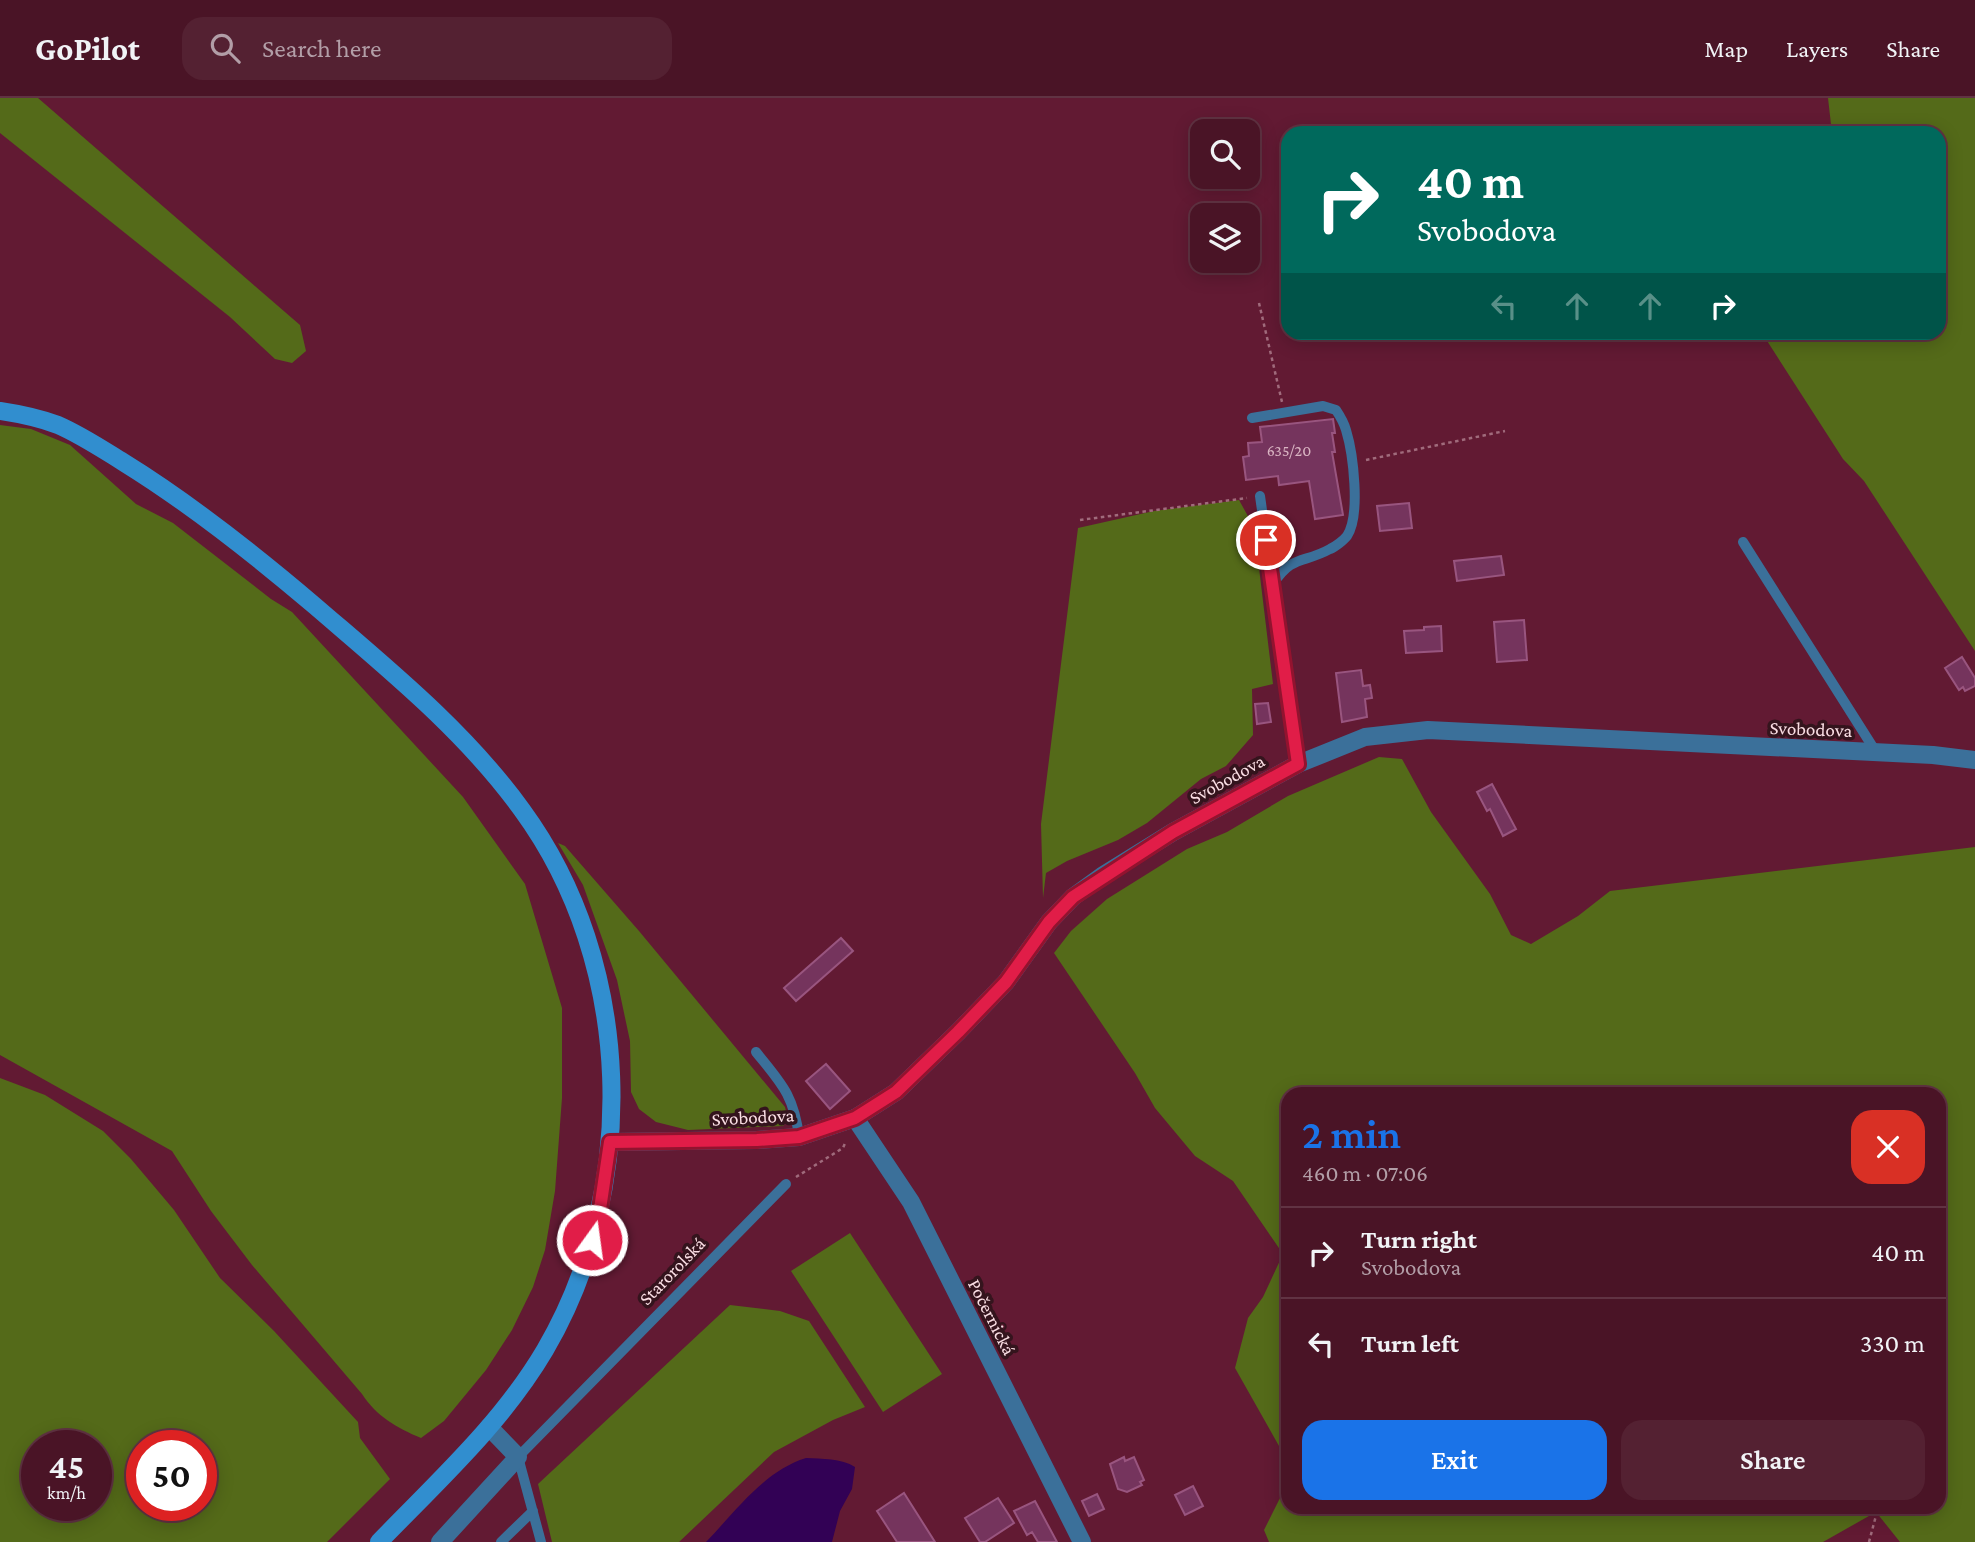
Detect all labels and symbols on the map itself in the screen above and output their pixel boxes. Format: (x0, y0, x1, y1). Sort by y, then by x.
house number: 635/20 (1267, 442, 1311, 459)
pin (1236, 510, 1296, 570)
street label: Svobodova (1769, 717, 1853, 741)
street label: Svobodova (1186, 750, 1268, 808)
street label: Svobodova (711, 1104, 795, 1130)
position arrow (555, 1203, 629, 1277)
street label: Starorolská (635, 1233, 709, 1309)
street label: Počernická (964, 1276, 1020, 1359)
speed limit sign: 50 (126, 1430, 217, 1521)

